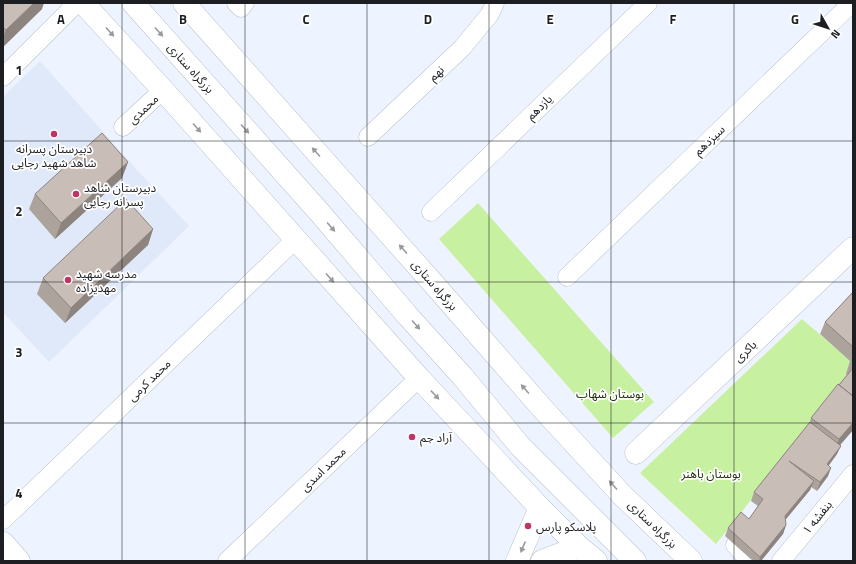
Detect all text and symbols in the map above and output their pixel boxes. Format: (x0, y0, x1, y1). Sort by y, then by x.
north arrow (808, 8, 848, 48)
text: A (57, 9, 65, 29)
text: B (179, 9, 187, 29)
text: C (302, 9, 310, 29)
text: D (424, 9, 432, 29)
text: E (546, 9, 554, 29)
text: F (670, 9, 677, 29)
text: G (791, 9, 799, 29)
text: N (827, 26, 844, 42)
one-way arrow (105, 27, 114, 37)
one-way arrow (154, 27, 163, 37)
street label: بزرگراه ستاری (163, 38, 219, 98)
text: 1 (15, 60, 23, 80)
street label: نهم (424, 61, 448, 85)
street label: محمدی (123, 90, 163, 128)
street label: یازدهم (521, 90, 557, 124)
street label: سیزدهم (689, 120, 729, 160)
one-way arrow (192, 123, 202, 133)
one-way arrow (241, 124, 250, 135)
marker: دبیرستان پسرانه شاهد شهید رجایی (49, 129, 59, 139)
place label: دبیرستان پسرانه شاهد شهید رجایی (12, 139, 96, 172)
one-way arrow (312, 146, 321, 157)
place label: دبیرستان شاهد پسرانه رجایی (84, 178, 157, 211)
marker: دبیرستان شاهد پسرانه رجایی (71, 189, 81, 199)
text: 2 (15, 201, 23, 221)
one-way arrow (327, 221, 336, 232)
one-way arrow (398, 244, 407, 254)
street label: بزرگراه ستاری (407, 255, 463, 315)
place label: مدرسه شهيد مهديزاده (76, 264, 137, 297)
one-way arrow (325, 272, 334, 283)
marker: مدرسه شهيد مهديزاده (63, 275, 73, 285)
one-way arrow (411, 320, 421, 330)
street label: باکری (729, 335, 761, 367)
text: 3 (15, 342, 23, 362)
street label: محمد کرمی (123, 354, 175, 406)
one-way arrow (521, 383, 530, 394)
park label: بوستان شهاب (576, 384, 644, 403)
one-way arrow (430, 390, 440, 400)
place label: آراد جم (420, 428, 452, 447)
marker: آراد جم (407, 432, 417, 442)
street label: محمد اسدی (296, 442, 350, 496)
park label: بوستان باهنر (680, 464, 741, 483)
one-way arrow (608, 480, 617, 490)
text: 4 (15, 483, 23, 503)
street label: بزرگراه ستاری (624, 495, 682, 553)
street label: بنفشه ۱ (797, 496, 837, 538)
place label: پلاسکو پارس (536, 517, 596, 536)
marker: پلاسکو پارس (523, 521, 533, 531)
one-way arrow (520, 542, 526, 553)

